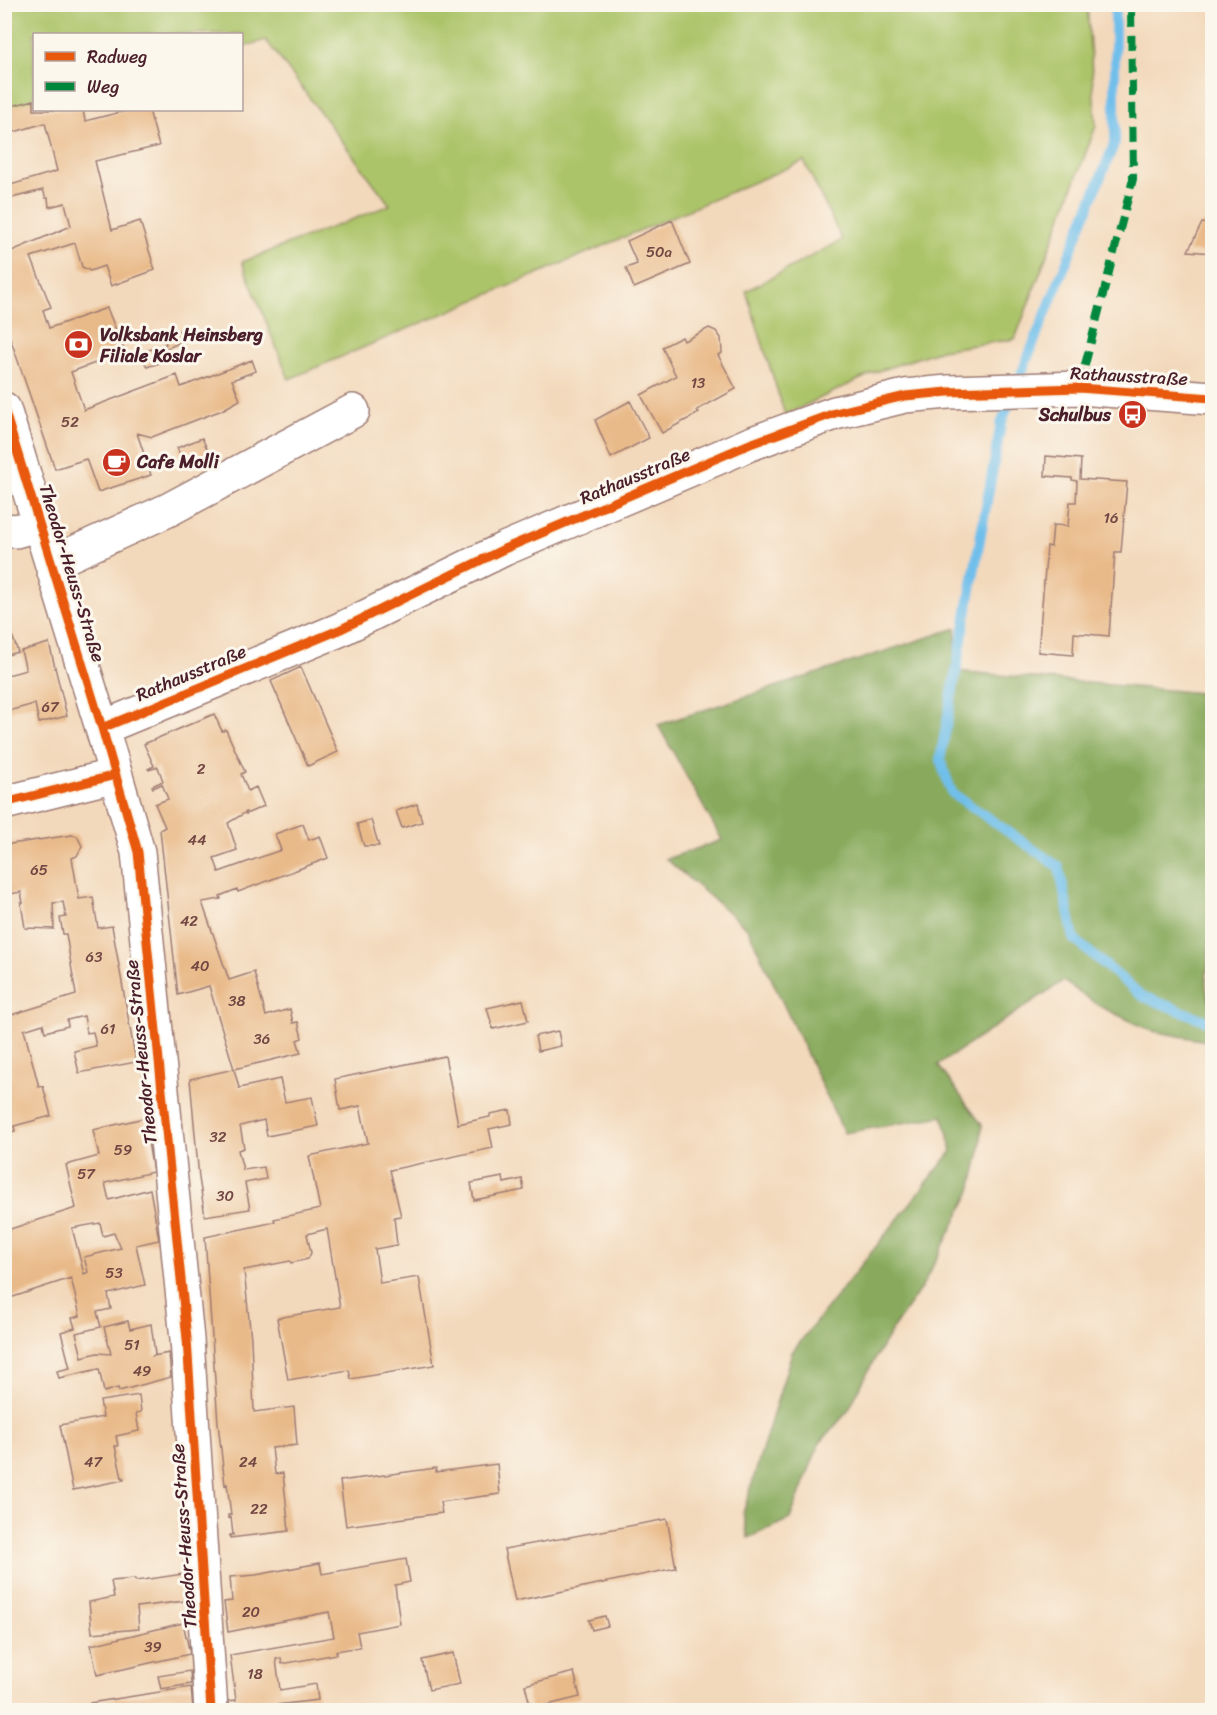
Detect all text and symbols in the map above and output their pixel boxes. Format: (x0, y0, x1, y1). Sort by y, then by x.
legend (33, 33, 243, 111)
text: Radweg (87, 41, 147, 73)
text: Weg (87, 71, 119, 103)
house number: 50a (646, 239, 673, 265)
place label: Volksbank Heinsberg Filiale Koslar (99, 319, 263, 372)
bank icon: Volksbank Heinsberg Filiale Koslar (63, 329, 95, 361)
street label: Rathausstraße (1069, 357, 1189, 395)
house number: 13 (691, 370, 705, 396)
place label: Schulbus (1038, 399, 1112, 431)
bus stop icon: Schulbus (1116, 399, 1148, 431)
house number: 52 (61, 409, 79, 435)
street label: Rathausstraße (575, 438, 695, 514)
cafe icon: Cafe Molli (100, 446, 132, 478)
place label: Cafe Molli (136, 446, 220, 478)
street label: Theodor-Heuss-Straße (30, 480, 114, 666)
house number: 16 (1104, 505, 1118, 531)
street label: Rathausstraße (131, 635, 251, 711)
house number: 67 (41, 694, 60, 720)
house number: 2 (197, 756, 206, 782)
house number: 44 (188, 827, 206, 853)
house number: 65 (30, 857, 48, 883)
house number: 42 (180, 908, 198, 934)
house number: 63 (86, 944, 102, 970)
house number: 40 (191, 953, 209, 979)
street label: Theodor-Heuss-Straße (115, 958, 167, 1146)
house number: 38 (228, 988, 246, 1014)
house number: 61 (101, 1016, 115, 1042)
house number: 36 (254, 1026, 270, 1052)
house number: 32 (210, 1124, 227, 1150)
house number: 59 (114, 1137, 132, 1163)
house number: 57 (77, 1161, 96, 1187)
house number: 30 (216, 1183, 234, 1209)
house number: 53 (105, 1260, 123, 1286)
house number: 51 (124, 1332, 140, 1358)
house number: 49 (133, 1358, 151, 1384)
street label: Theodor-Heuss-Straße (162, 1443, 206, 1629)
house number: 47 (84, 1449, 103, 1475)
house number: 24 (239, 1449, 257, 1475)
house number: 22 (250, 1496, 268, 1522)
house number: 20 (242, 1599, 260, 1625)
house number: 39 (144, 1634, 162, 1660)
house number: 18 (247, 1661, 263, 1687)

